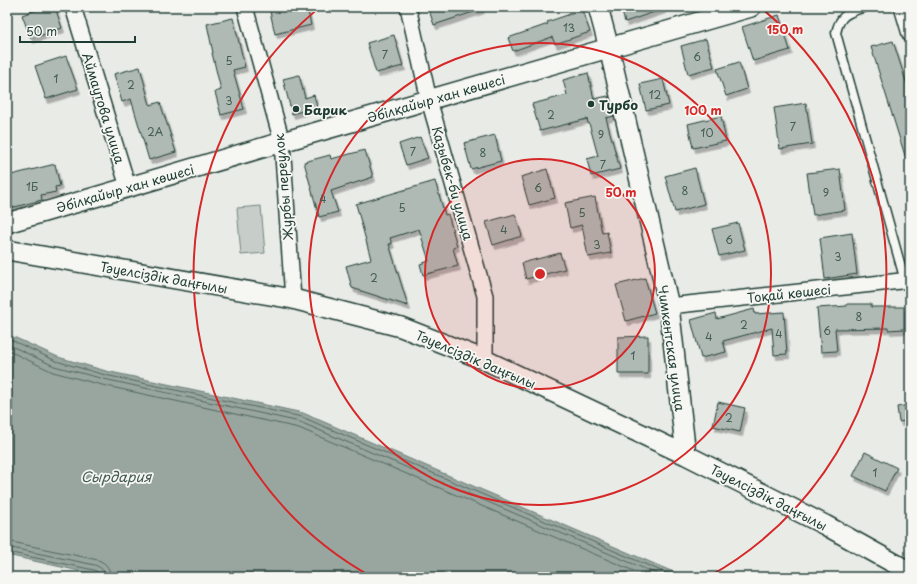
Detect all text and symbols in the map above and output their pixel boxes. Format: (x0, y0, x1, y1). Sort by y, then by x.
scale bar (20, 18, 135, 44)
house number: 13 (563, 19, 575, 36)
text: 150 m (767, 20, 803, 38)
text: 50 m (26, 22, 57, 40)
house number: 7 (382, 46, 388, 63)
house number: 6 (693, 48, 701, 65)
street label: Аймаутова улица (78, 50, 130, 167)
house number: 5 (225, 52, 233, 69)
street label: Әбілқайыр хан көшесі (365, 69, 507, 127)
house number: 1 (54, 70, 59, 87)
house number: 2 (127, 76, 135, 93)
house number: 12 (649, 86, 662, 103)
house number: 3 (225, 92, 233, 109)
place label: Турбо (599, 95, 638, 114)
marker: Турбо (586, 99, 596, 109)
place label: Барик (304, 100, 347, 119)
text: 100 m (684, 101, 722, 119)
marker: Барик (291, 104, 301, 114)
house number: 2 (547, 106, 555, 123)
house number: 7 (790, 118, 796, 135)
house number: 2А (147, 123, 164, 140)
street label: Казыбек-би улица (428, 124, 479, 243)
house number: 10 (701, 124, 713, 141)
house number: 9 (598, 126, 604, 143)
street label: Журбы переулок (269, 132, 297, 241)
house number: 7 (410, 143, 416, 160)
house number: 8 (480, 144, 487, 161)
house number: 7 (600, 156, 606, 173)
street label: Әбілқайыр хан көшесі (54, 159, 196, 217)
house number: 1Б (26, 178, 38, 195)
house number: 6 (534, 179, 542, 196)
house number: 8 (682, 182, 689, 199)
text: 50 m (605, 183, 637, 201)
house number: 9 (823, 184, 829, 201)
house number: 4 (319, 190, 327, 207)
house number: 5 (398, 199, 406, 216)
house number: 5 (578, 204, 586, 221)
house number: 4 (500, 221, 508, 238)
house number: 6 (725, 231, 733, 248)
house number: 3 (593, 236, 601, 253)
house number: 3 (834, 248, 842, 265)
street label: Тәуелсіздік даңғылы (99, 256, 229, 298)
centre of rings (533, 267, 547, 281)
house number: 2 (370, 269, 378, 286)
street label: Тоқай көшесі (746, 279, 832, 307)
street label: Чимкентская улица (654, 284, 690, 413)
house number: 8 (856, 308, 863, 325)
house number: 2 (740, 316, 748, 333)
house number: 6 (823, 322, 831, 339)
street label: Тәуелсіздік даңғылы (413, 325, 539, 393)
house number: 4 (775, 325, 783, 342)
house number: 4 (705, 328, 713, 345)
house number: 1 (631, 347, 636, 364)
house number: 2 (725, 409, 733, 426)
street label: Тәуелсіздік даңғылы (707, 459, 831, 535)
house number: 1 (873, 464, 878, 481)
water label: Сырдария (81, 466, 153, 487)

